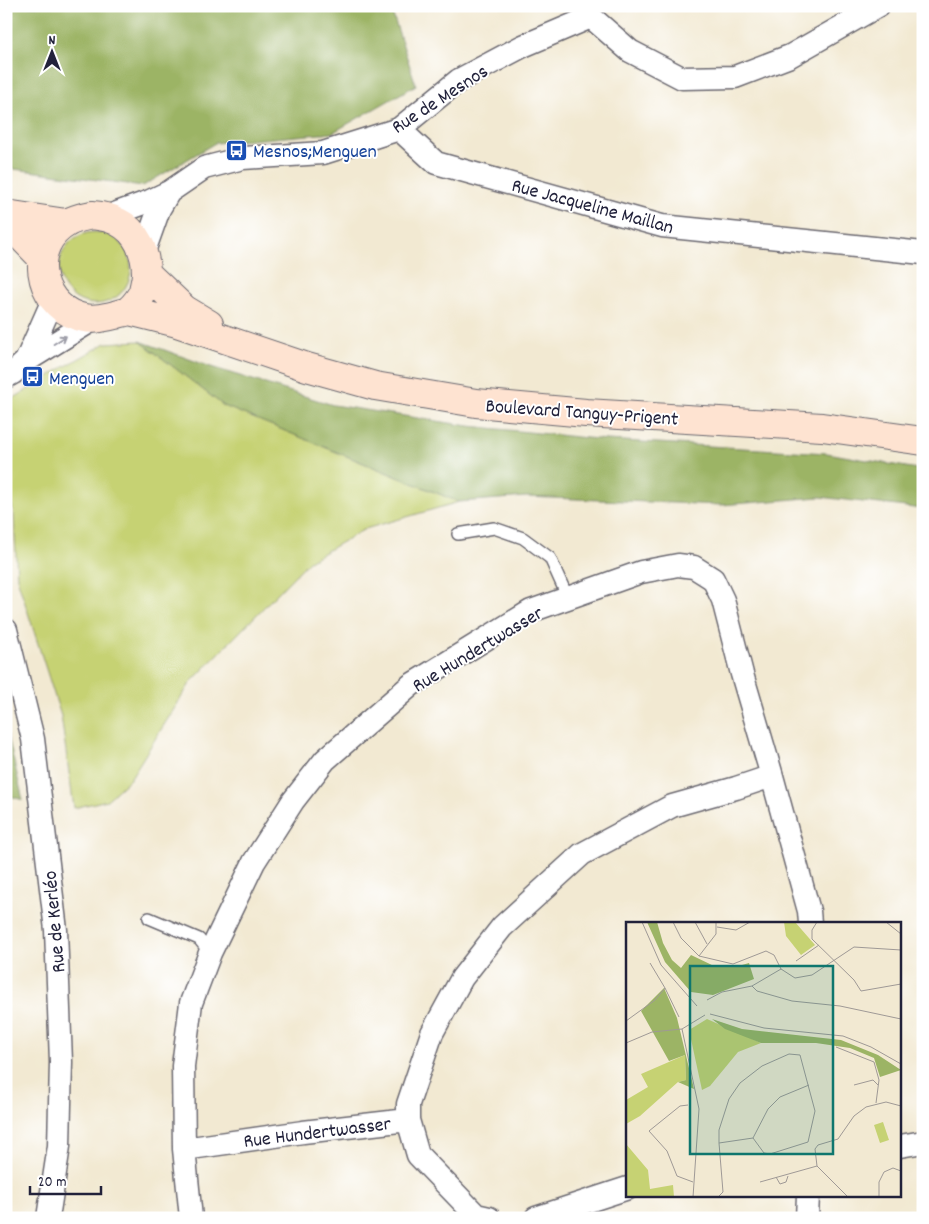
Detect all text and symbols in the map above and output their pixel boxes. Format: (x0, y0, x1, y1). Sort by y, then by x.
north arrow (28, 28, 78, 78)
text: N (49, 31, 56, 51)
street label: Rue de Mesnos (387, 59, 494, 142)
bus stop icon: Mesnos;Menguen (225, 138, 249, 162)
place label: Mesnos;Menguen (253, 139, 377, 167)
street label: Rue Jacqueline Maillan (508, 173, 676, 243)
one-way arrow (52, 335, 66, 345)
bus stop icon: Menguen (21, 365, 45, 389)
place label: Menguen (49, 366, 114, 394)
street label: Boulevard Tanguy-Prigent (485, 393, 679, 435)
street label: Rue Hundertwasser (408, 600, 550, 701)
street label: Rue de Kerléo (38, 869, 74, 974)
inset map (626, 922, 902, 1196)
street label: Rue Hundertwasser (242, 1111, 393, 1157)
scale bar (30, 1164, 101, 1196)
text: 20 m (38, 1172, 66, 1194)

